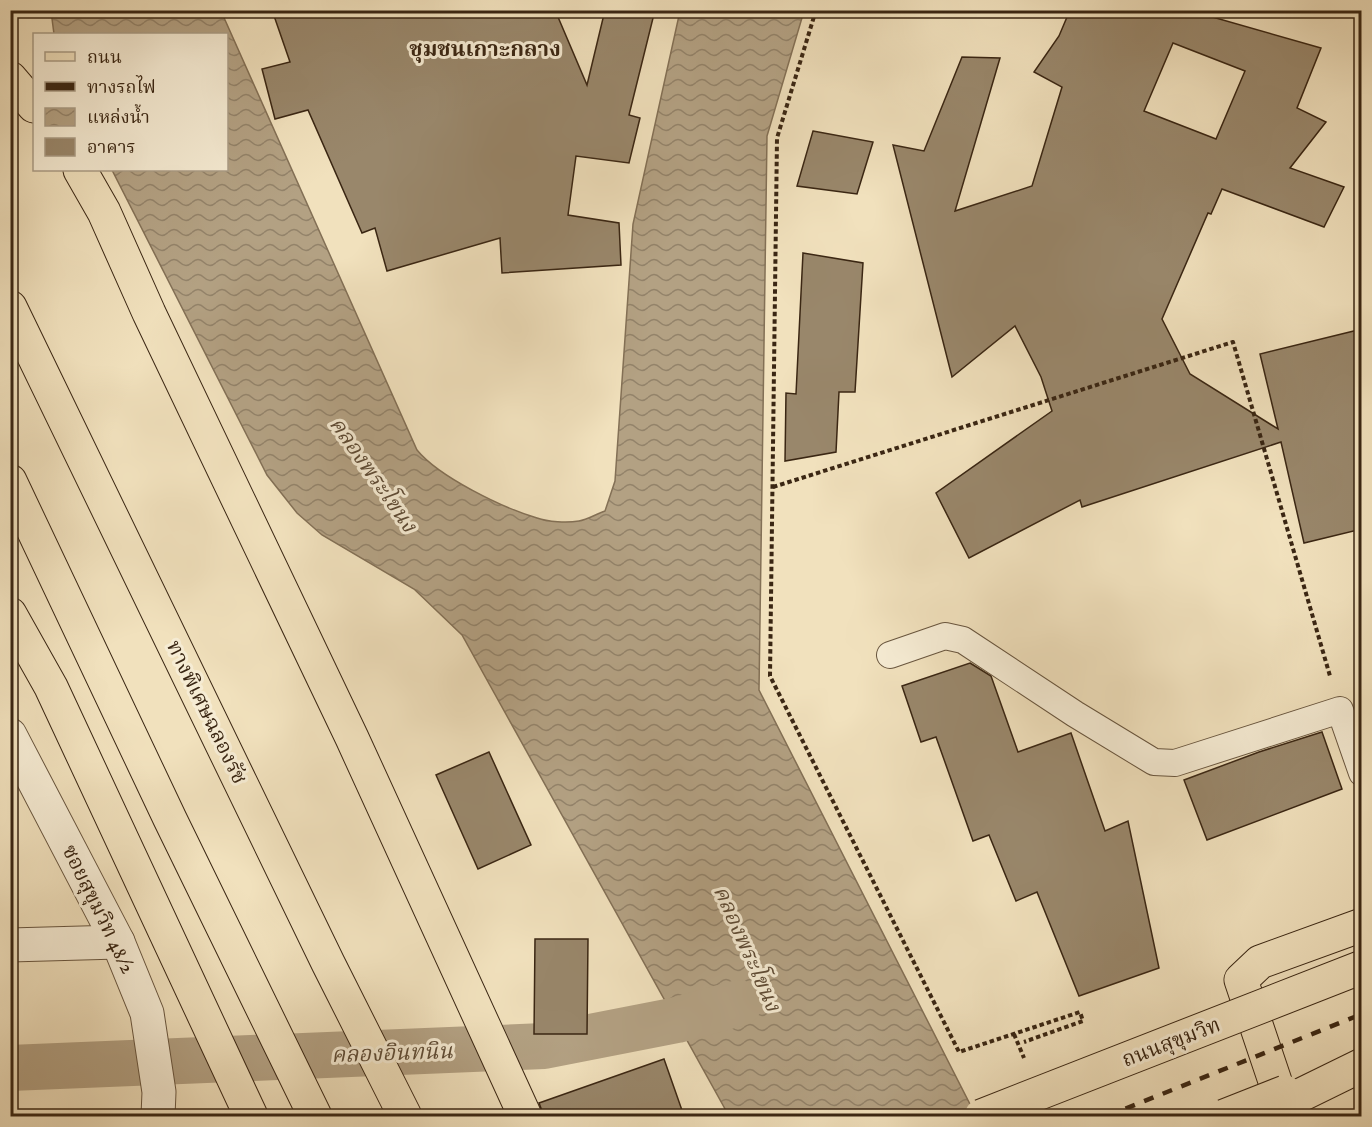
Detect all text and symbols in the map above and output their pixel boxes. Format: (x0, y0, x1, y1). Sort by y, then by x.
legend (33, 33, 228, 171)
district label: ชุมชนเกาะกลาง (409, 36, 561, 64)
text: ถนน (87, 47, 122, 70)
text: ทางรถไฟ (87, 75, 156, 100)
text: แหล่งน้ำ (87, 103, 150, 130)
text: อาคาร (87, 137, 136, 160)
water label: คลองพระโขนง (322, 410, 425, 539)
street label: ทางพิเศษฉลองรัช (159, 636, 252, 789)
street label: ซอยสุขุมวิท 48/2 (55, 841, 141, 979)
water label: คลองพระโขนง (706, 880, 789, 1017)
street label: ถนนสุขุมวิท (1118, 1012, 1225, 1075)
water label: คลองอินทนิน (331, 1038, 454, 1070)

